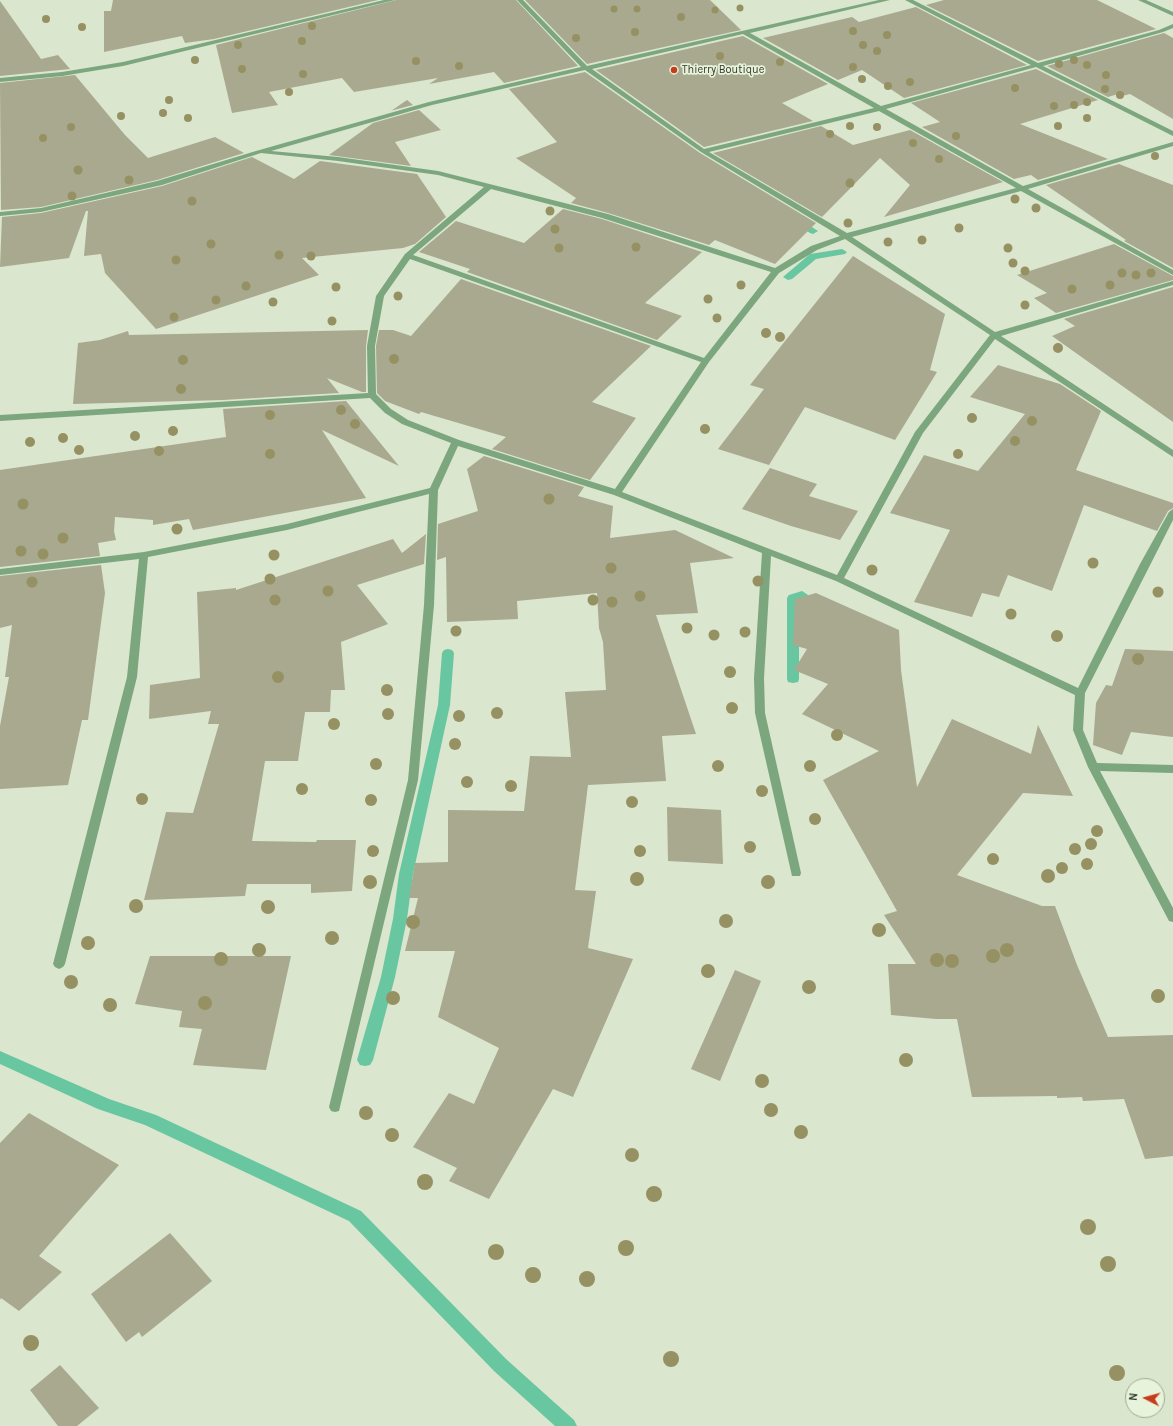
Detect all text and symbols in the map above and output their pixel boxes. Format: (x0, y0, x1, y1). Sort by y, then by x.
place label: Thierry Boutique (682, 63, 764, 77)
marker: Thierry Boutique (669, 65, 679, 75)
north arrow (1125, 1378, 1165, 1418)
text: N (1127, 1392, 1140, 1401)

